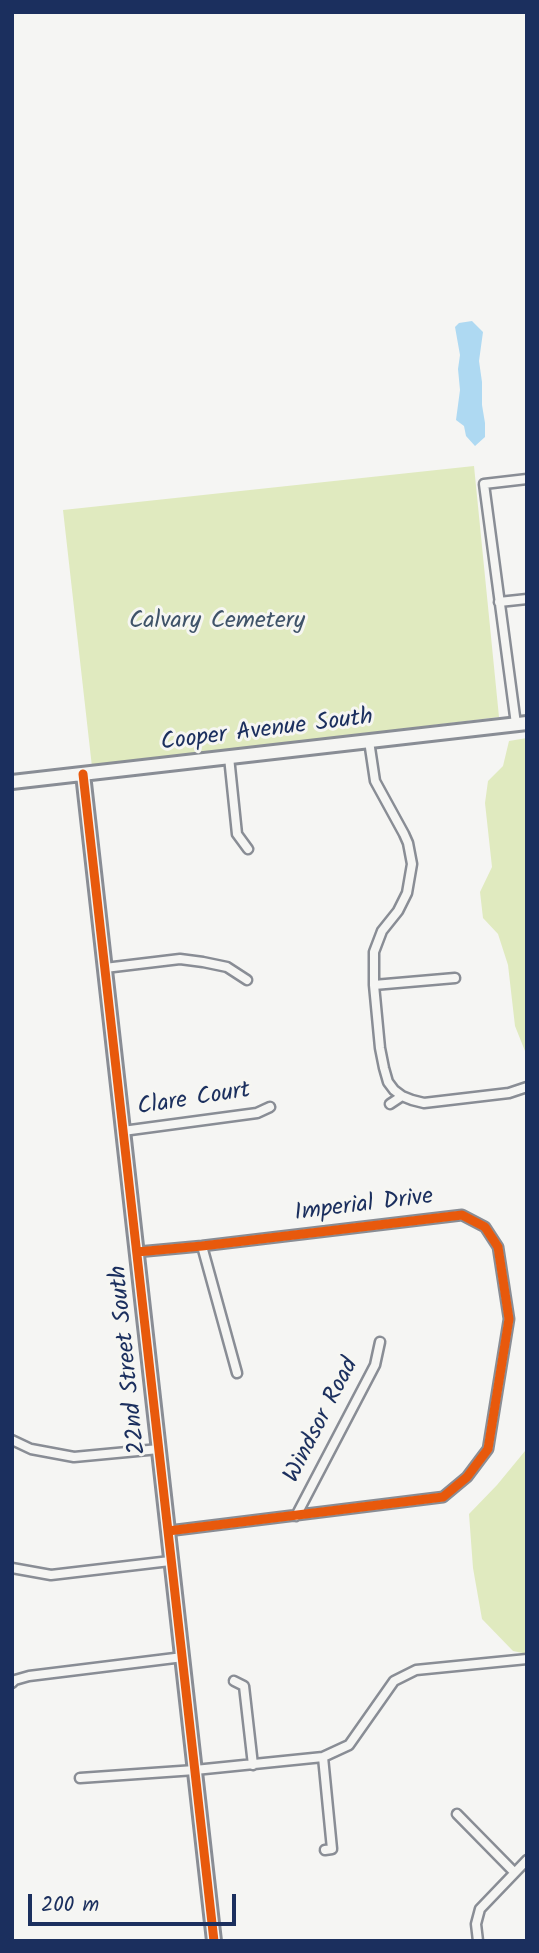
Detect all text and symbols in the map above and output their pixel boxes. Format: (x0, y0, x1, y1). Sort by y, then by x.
park label: Calvary Cemetery (129, 609, 305, 637)
street label: Cooper Avenue South (159, 705, 375, 759)
street label: Clare Court (135, 1078, 253, 1124)
street label: Imperial Drive (293, 1184, 435, 1230)
street label: 22nd Street South (106, 1264, 154, 1456)
street label: Windsor Road (279, 1354, 367, 1488)
scale bar (32, 1880, 240, 1924)
text: 200 m (41, 1889, 99, 1922)

